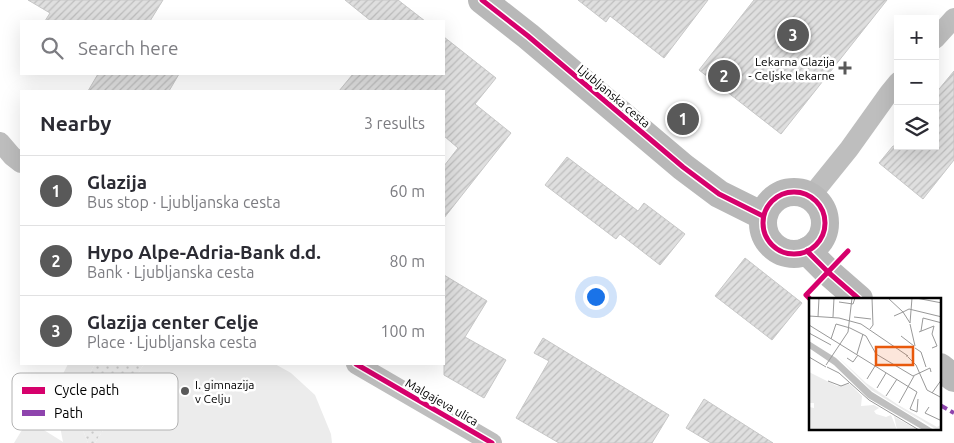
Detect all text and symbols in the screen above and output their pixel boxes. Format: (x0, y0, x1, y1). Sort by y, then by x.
map controls (894, 15, 939, 150)
button: + (894, 15, 939, 60)
pin: 3 (777, 16, 809, 54)
search box (20, 20, 445, 75)
icon: search (38, 34, 66, 62)
text: Search here (78, 37, 178, 59)
place label: Lekarna Glazija - Celjske lekarne (748, 55, 835, 82)
pin: 2 (708, 57, 740, 95)
button: − (894, 60, 939, 105)
street label: Ljubljanska cesta (575, 62, 653, 130)
marker: Lekarna Glazija - Celjske lekarne (839, 62, 851, 74)
pin: 1 (667, 100, 699, 138)
button: layers (894, 105, 939, 150)
text: Nearby (40, 111, 111, 135)
text: 3 results (364, 114, 425, 132)
text: Glazija (87, 171, 147, 193)
text: 1 (51, 182, 61, 200)
text: 60 m (389, 182, 425, 200)
text: Bus stop · Ljubljanska cesta (87, 193, 281, 211)
text: Hypo Alpe-Adria-Bank d.d. (87, 241, 321, 263)
text: 2 (51, 252, 61, 270)
text: 80 m (389, 252, 425, 270)
text: Bank · Ljubljanska cesta (87, 263, 254, 281)
your location (583, 284, 609, 310)
inset map (809, 298, 942, 430)
text: Glazija center Celje (87, 311, 259, 333)
text: 3 (51, 322, 61, 340)
text: 100 m (380, 322, 425, 340)
text: Place · Ljubljanska cesta (87, 333, 257, 351)
legend (12, 373, 178, 430)
street label: Malgajeva ulica (403, 376, 481, 428)
place label: I. gimnazija v Celju (195, 378, 255, 405)
text: Cycle path (54, 382, 119, 398)
marker: I. gimnazija v Celju (179, 385, 191, 397)
text: Path (54, 405, 83, 421)

